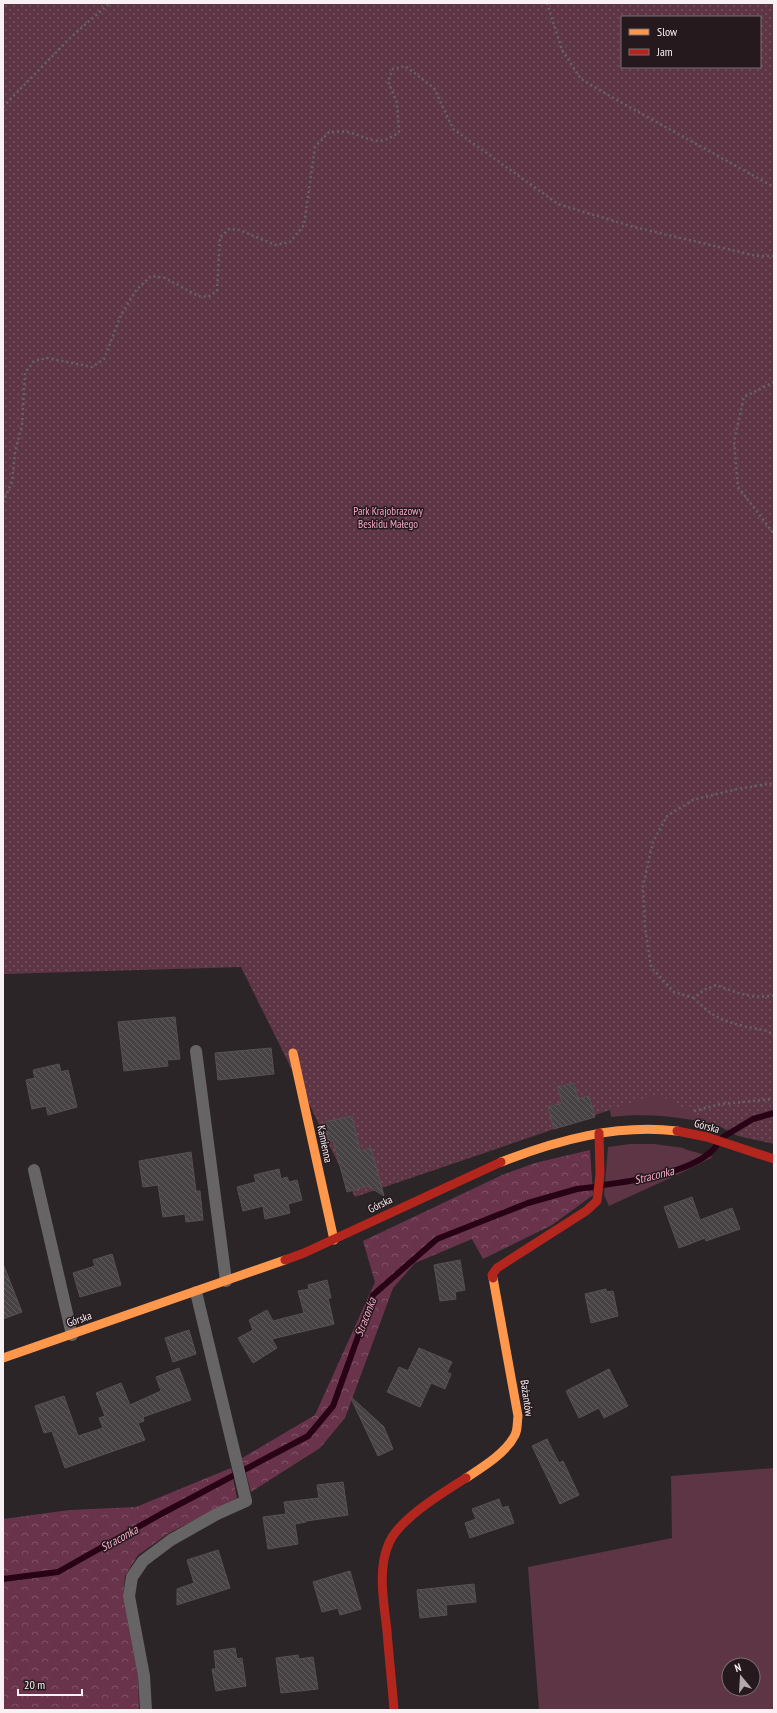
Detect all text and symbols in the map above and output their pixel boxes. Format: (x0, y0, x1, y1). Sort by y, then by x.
legend (621, 16, 761, 68)
text: Slow (657, 24, 678, 39)
text: Jam (656, 44, 673, 59)
park label: Park Krajobrazowy Beskidu Małego (353, 504, 424, 531)
street label: Górska (693, 1116, 721, 1136)
street label: Kamienna (314, 1124, 336, 1164)
water label: Straconka (633, 1163, 677, 1187)
street label: Górska (365, 1192, 395, 1216)
water label: Straconka (351, 1294, 380, 1339)
street label: Górska (65, 1308, 93, 1330)
street label: Bażantów (518, 1379, 537, 1418)
water label: Straconka (98, 1521, 141, 1554)
north arrow (721, 1657, 761, 1697)
text: N (733, 1660, 743, 1675)
scale bar (18, 1671, 82, 1697)
text: 20 m (24, 1677, 45, 1692)

